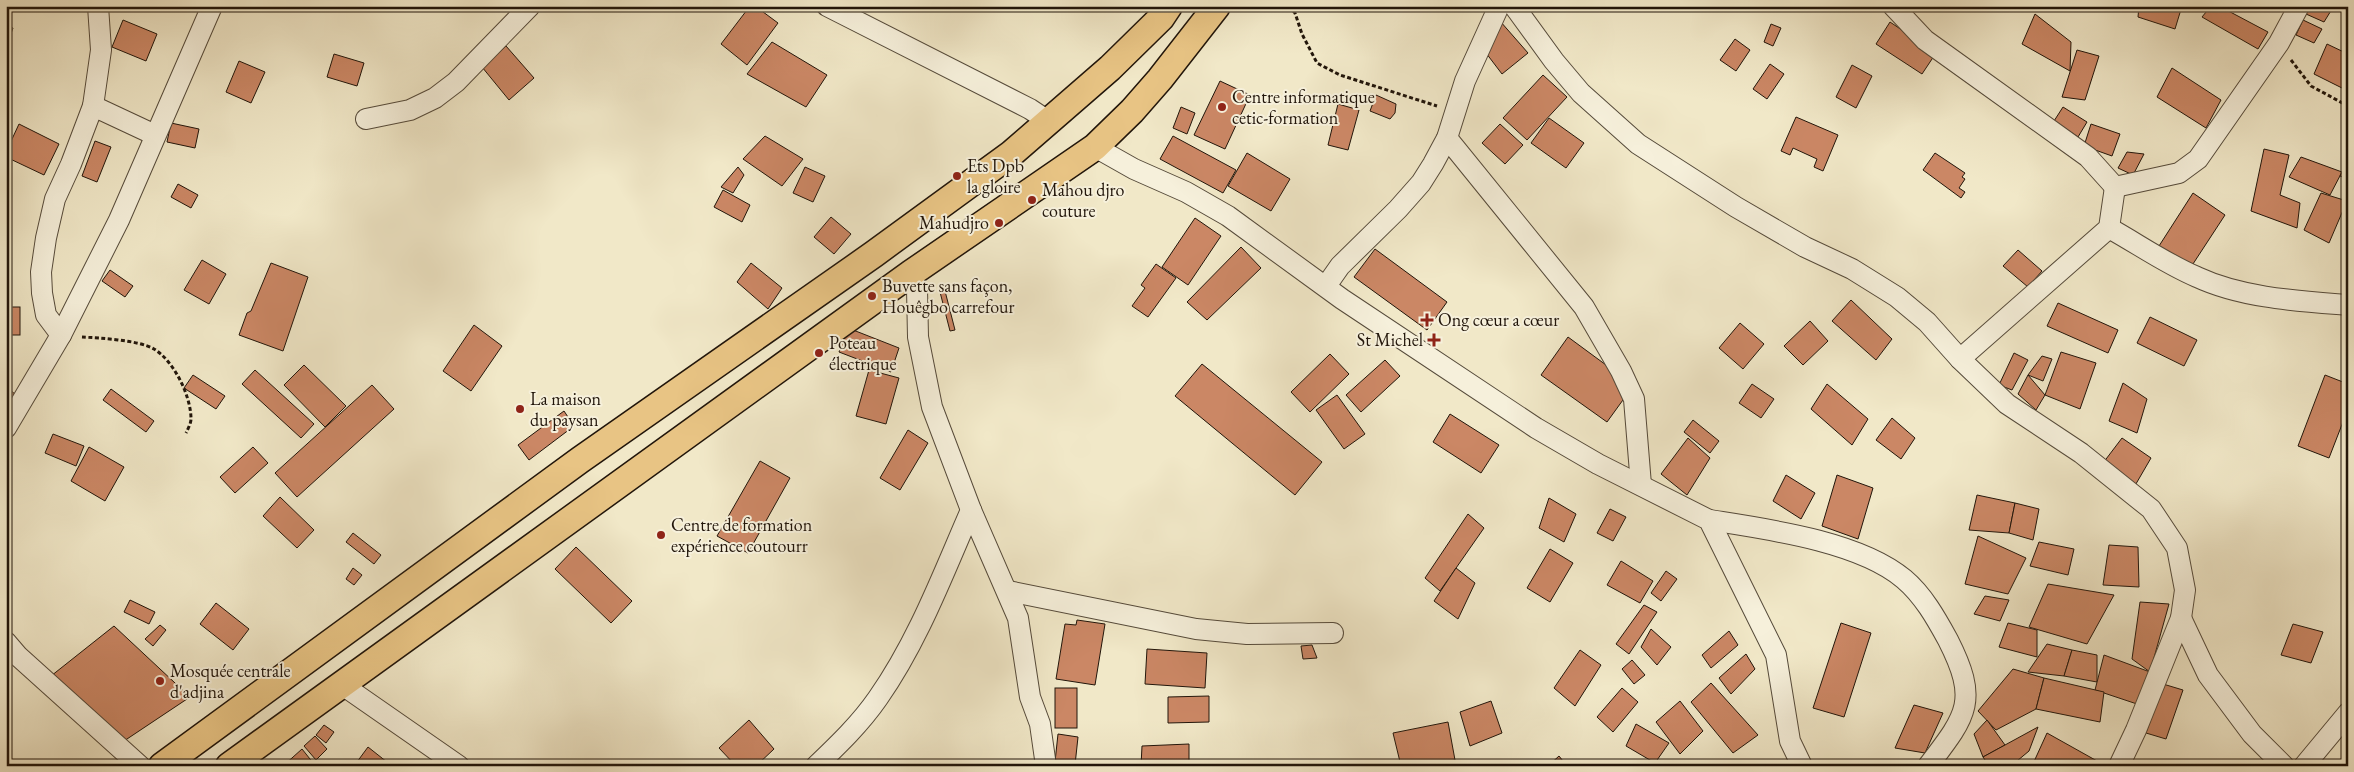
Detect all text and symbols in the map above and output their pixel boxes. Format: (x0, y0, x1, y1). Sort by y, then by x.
place label: Centre informatique cetic-formation (1232, 85, 1375, 129)
marker: Centre informatique cetic-formation (1216, 101, 1228, 113)
place label: Ets Dpb la gloire (967, 154, 1024, 198)
marker: Ets Dpb la gloire (951, 170, 963, 182)
place label: Mahou djro couture (1042, 178, 1124, 222)
marker: Mahou djro couture (1026, 194, 1038, 206)
place label: Mahudjro (919, 211, 989, 234)
marker: Mahudjro (993, 217, 1005, 229)
place label: Buvette sans façon, Houêgbo carrefour (882, 274, 1015, 318)
marker: Buvette sans façon, Houêgbo carrefour (866, 290, 878, 302)
place label: Ong cœur a cœur (1438, 308, 1559, 331)
marker: Ong cœur a cœur (1420, 313, 1434, 327)
place label: St Michel (1357, 328, 1423, 351)
place label: Poteau électrique (829, 331, 896, 375)
marker: St Michel (1427, 333, 1441, 347)
marker: Poteau électrique (813, 347, 825, 359)
place label: La maison du paysan (530, 387, 602, 431)
marker: La maison du paysan (514, 403, 526, 415)
place label: Centre de formation expérience coutourr (671, 513, 813, 557)
marker: Centre de formation expérience coutourr (655, 529, 667, 541)
place label: Mosquée centrale d'adjina (170, 659, 291, 703)
marker: Mosquée centrale d'adjina (154, 675, 166, 687)

